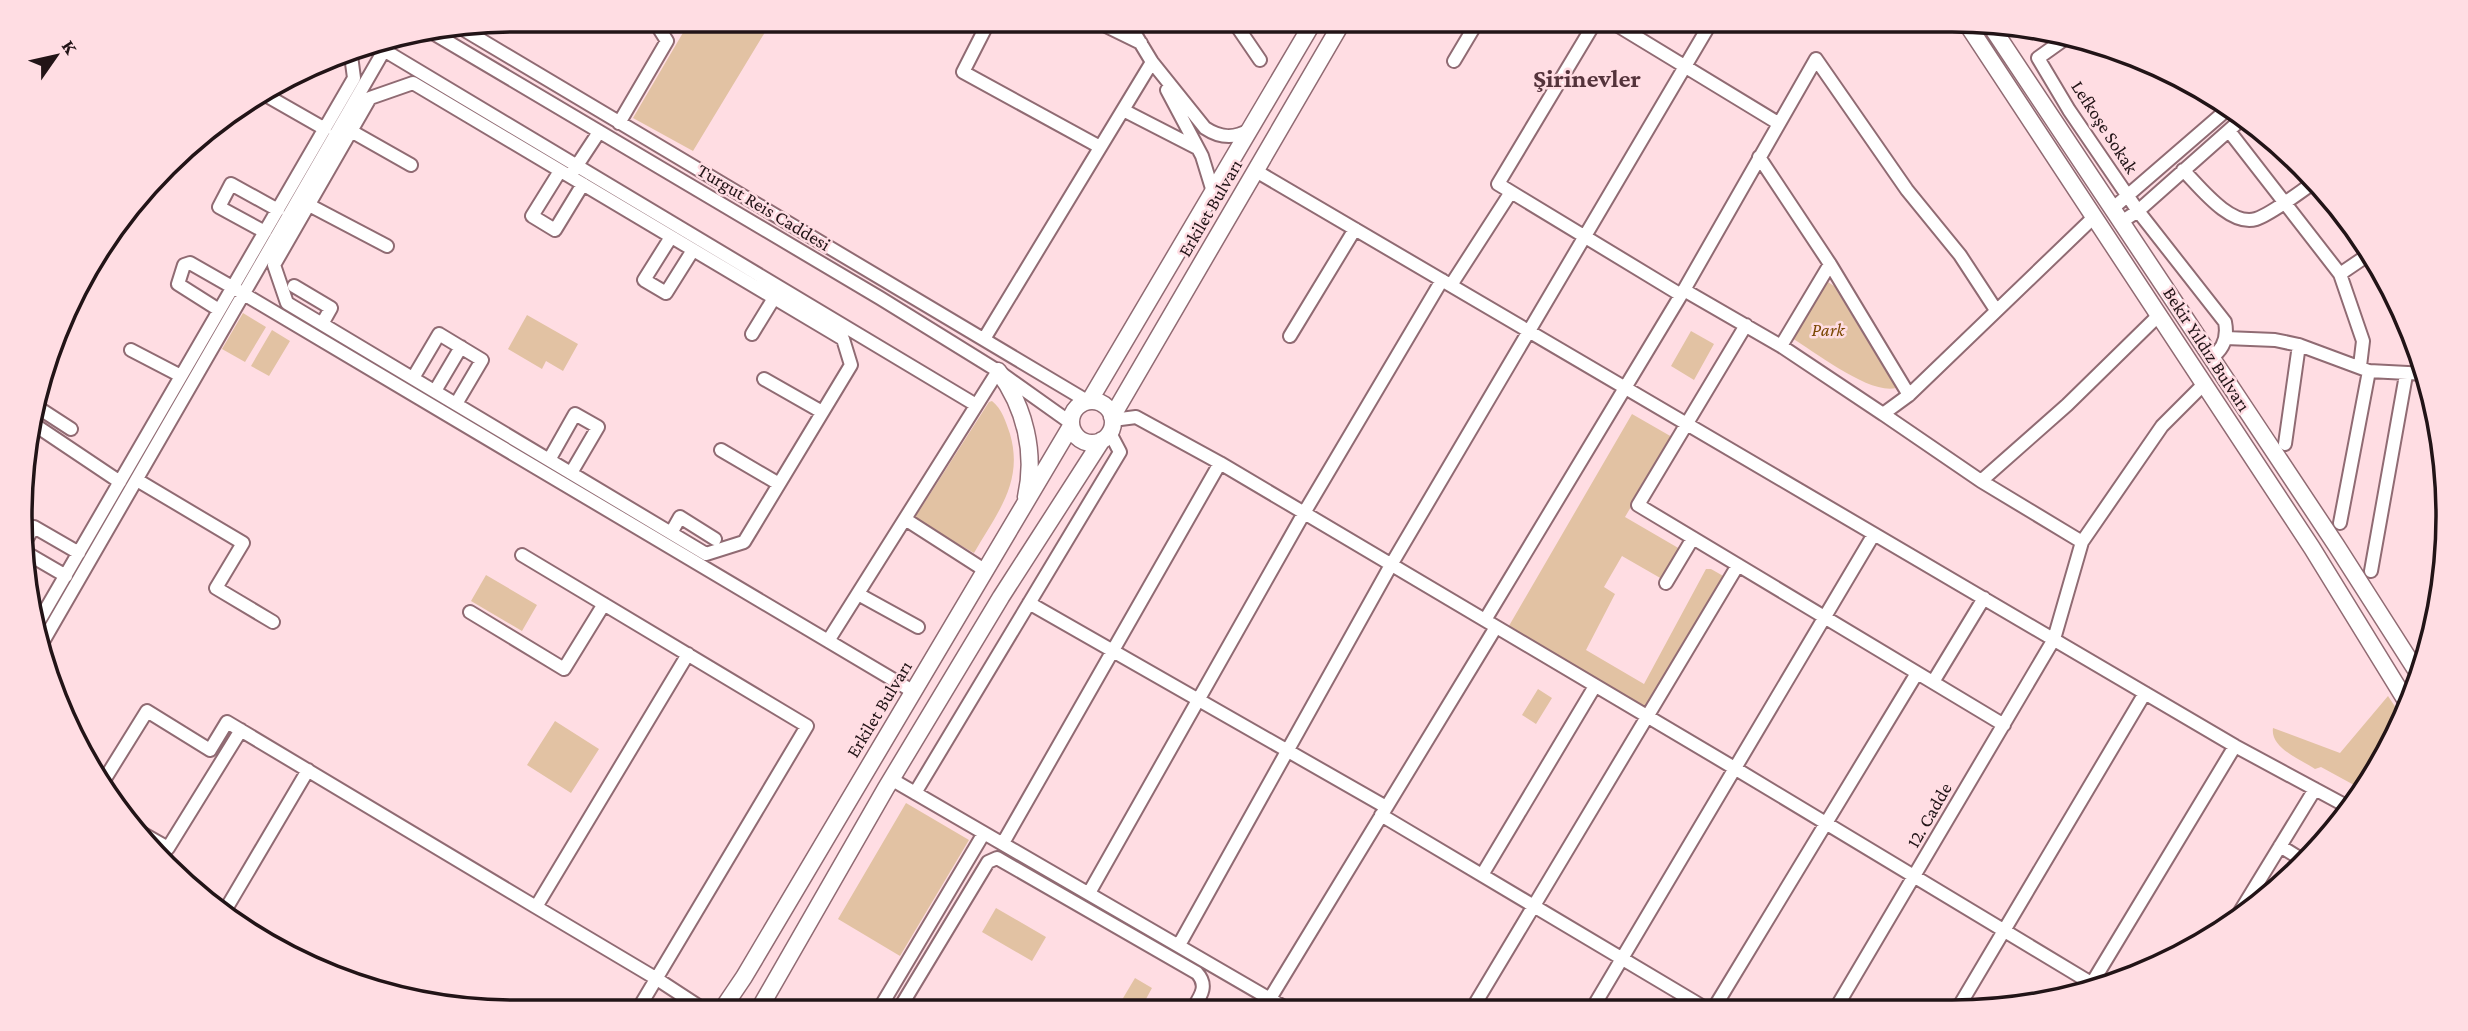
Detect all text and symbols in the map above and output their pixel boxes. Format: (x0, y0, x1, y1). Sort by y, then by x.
north arrow (21, 21, 91, 91)
text: K (58, 36, 82, 58)
district label: Şirinevler (1533, 64, 1642, 93)
street label: Lefkoşe Sokak (2067, 77, 2143, 178)
street label: Erkilet Bulvarı (1174, 156, 1246, 260)
street label: Turgut Reis Caddesi (694, 159, 834, 255)
street label: Bekir Yıldız Bulvarı (2159, 283, 2255, 415)
park label: Park (1812, 319, 1845, 340)
street label: Erkilet Bulvarı (842, 657, 916, 761)
street label: 12. Cadde (1902, 779, 1956, 851)

